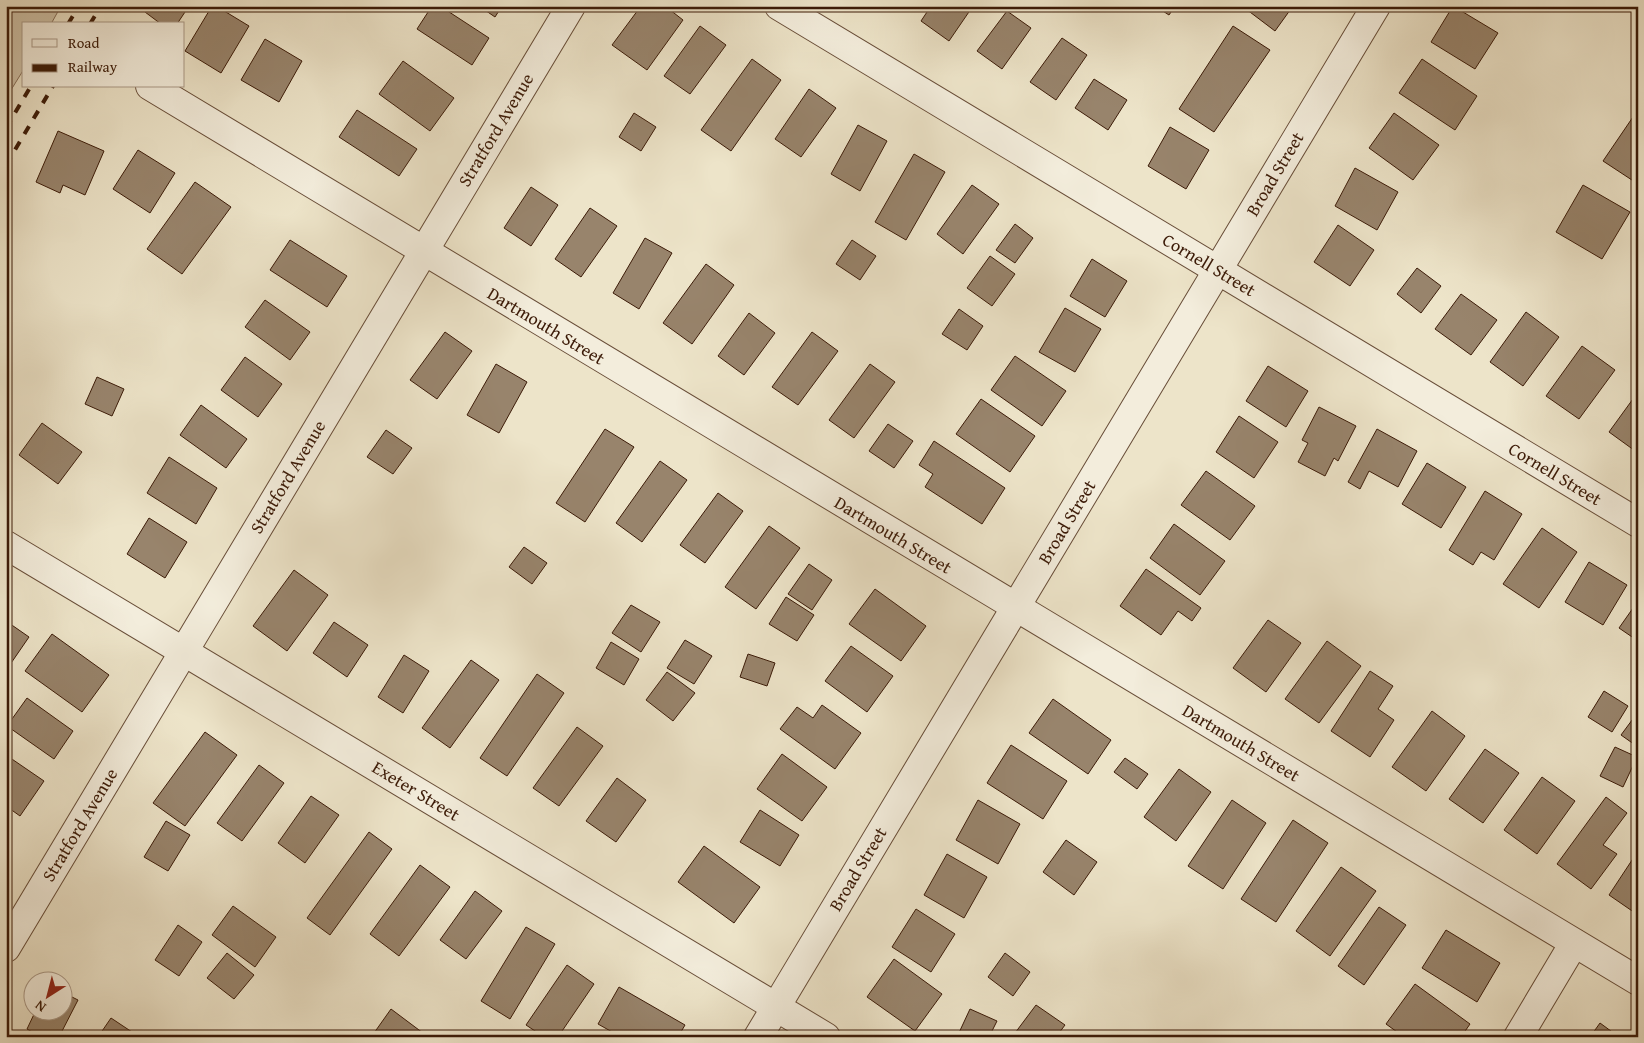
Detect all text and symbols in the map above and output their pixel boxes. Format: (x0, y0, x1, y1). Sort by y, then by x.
legend (22, 22, 185, 88)
text: Road (68, 32, 99, 53)
text: Railway (68, 56, 118, 77)
street label: Stratford Avenue (451, 68, 540, 192)
street label: Broad Street (1239, 126, 1311, 221)
street label: Cornell Street (1157, 226, 1262, 303)
street label: Dartmouth Street (482, 280, 611, 372)
street label: Stratford Avenue (243, 415, 332, 539)
street label: Cornell Street (1503, 435, 1608, 512)
street label: Broad Street (1031, 474, 1103, 569)
street label: Dartmouth Street (829, 489, 958, 581)
street label: Dartmouth Street (1177, 697, 1306, 789)
street label: Exeter Street (367, 754, 466, 828)
street label: Stratford Avenue (35, 763, 124, 887)
street label: Broad Street (822, 821, 894, 916)
north arrow (22, 970, 72, 1020)
text: N (30, 995, 50, 1017)

